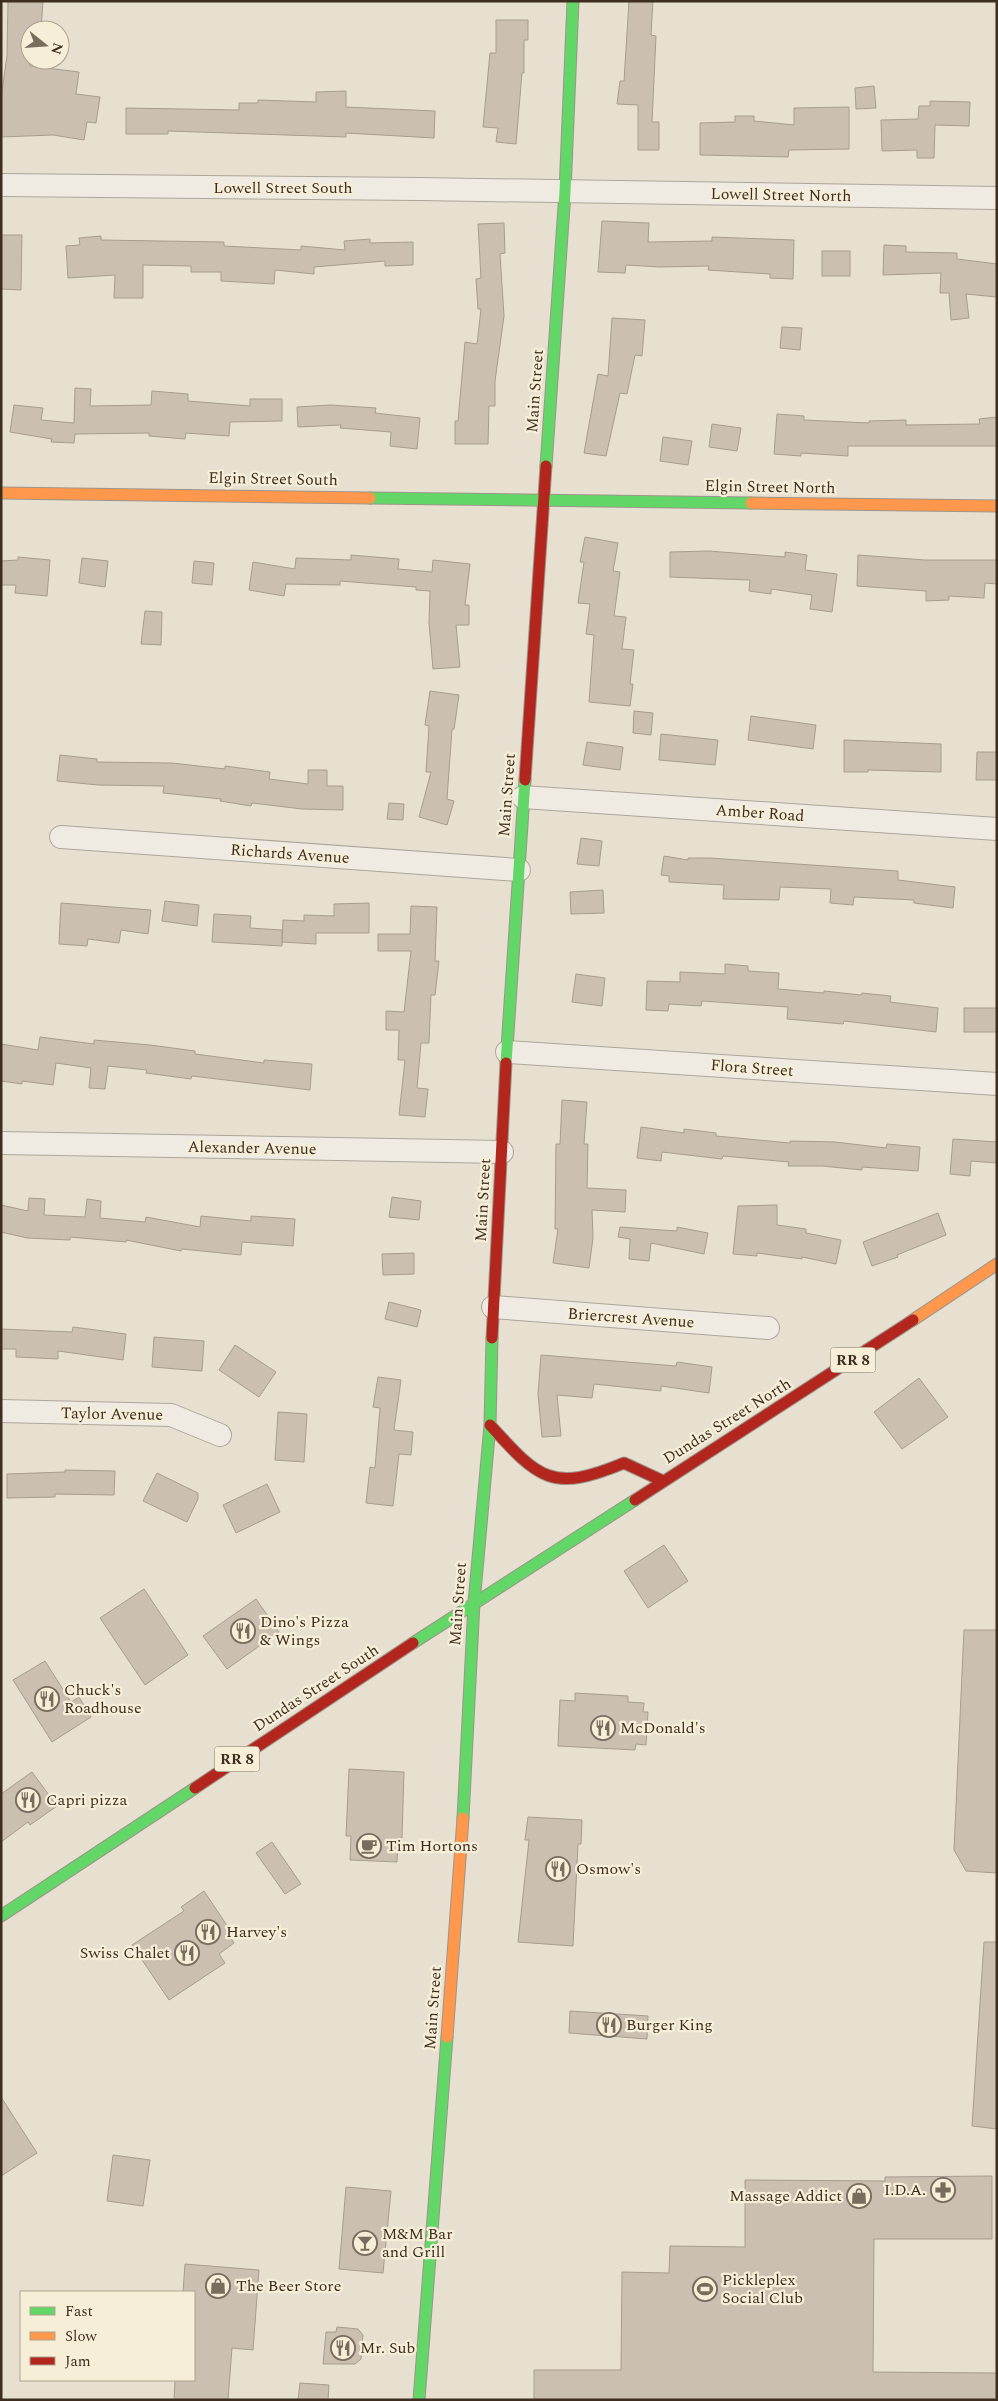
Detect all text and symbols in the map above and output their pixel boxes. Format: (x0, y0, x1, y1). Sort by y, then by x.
north arrow (20, 20, 70, 70)
text: N (45, 40, 69, 57)
street label: Lowell Street South (213, 176, 353, 200)
street label: Lowell Street North (710, 182, 852, 208)
street label: Main Street (520, 348, 550, 433)
street label: Elgin Street South (208, 466, 338, 492)
street label: Elgin Street North (704, 474, 836, 500)
street label: Main Street (492, 752, 522, 837)
street label: Amber Road (715, 798, 805, 828)
street label: Richards Avenue (230, 838, 350, 870)
street label: Flora Street (710, 1053, 795, 1083)
street label: Alexander Avenue (187, 1135, 317, 1161)
street label: Main Street (469, 1157, 497, 1242)
street label: Briercrest Avenue (567, 1302, 695, 1334)
road number: RR 8 (830, 1348, 876, 1372)
street label: Dundas Street North (658, 1372, 796, 1470)
street label: Taylor Avenue (61, 1401, 163, 1427)
street label: Main Street (443, 1561, 473, 1646)
place label: Dino's Pizza & Wings (260, 1610, 349, 1652)
restaurant icon: Dino's Pizza & Wings (230, 1618, 256, 1644)
street label: Dundas Street South (248, 1638, 384, 1738)
place label: Chuck's Roadhouse (64, 1678, 142, 1720)
restaurant icon: Chuck's Roadhouse (34, 1686, 60, 1712)
restaurant icon: McDonald's (590, 1715, 616, 1741)
place label: McDonald's (620, 1716, 706, 1740)
road number: RR 8 (214, 1746, 260, 1772)
restaurant icon: Capri pizza (15, 1787, 41, 1813)
place label: Capri pizza (46, 1788, 127, 1812)
cafe icon: Tim Hortons (356, 1833, 382, 1859)
place label: Tim Hortons (386, 1834, 478, 1858)
restaurant icon: Osmow's (545, 1856, 571, 1882)
place label: Osmow's (576, 1857, 641, 1881)
restaurant icon: Harvey's (195, 1919, 221, 1945)
place label: Harvey's (226, 1920, 287, 1944)
restaurant icon: Swiss Chalet (174, 1940, 200, 1966)
place label: Swiss Chalet (80, 1941, 170, 1965)
street label: Main Street (418, 1965, 448, 2050)
restaurant icon: Burger King (596, 2012, 622, 2038)
place label: Burger King (626, 2013, 713, 2037)
pharmacy icon: I.D.A. (930, 2177, 956, 2203)
place label: I.D.A. (884, 2178, 926, 2202)
shop icon: Massage Addict (846, 2183, 872, 2209)
place label: Massage Addict (729, 2184, 842, 2208)
place label: M&M Bar and Grill (382, 2222, 453, 2264)
bar icon: M&M Bar and Grill (352, 2230, 378, 2256)
place label: Pickleplex Social Club (722, 2268, 803, 2310)
shop icon: The Beer Store (205, 2273, 231, 2299)
place label: The Beer Store (236, 2274, 341, 2298)
sports icon: Pickleplex Social Club (692, 2276, 718, 2302)
legend (20, 2291, 195, 2381)
text: Fast (65, 2300, 93, 2323)
text: Slow (65, 2325, 97, 2348)
restaurant icon: Mr. Sub (330, 2335, 356, 2361)
place label: Mr. Sub (360, 2336, 415, 2360)
text: Jam (65, 2350, 91, 2373)

